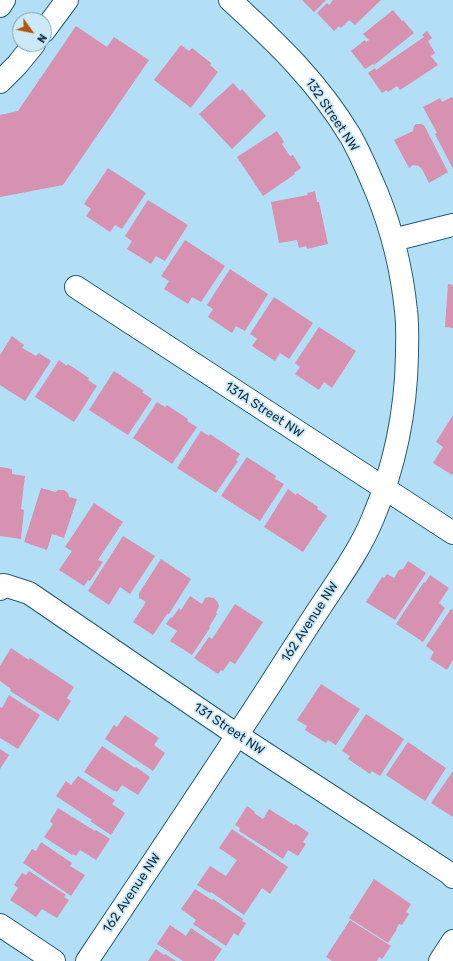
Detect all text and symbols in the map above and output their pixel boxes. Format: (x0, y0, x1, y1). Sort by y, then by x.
north arrow (12, 12, 52, 52)
text: N (34, 31, 49, 45)
street label: 132 Street NW (302, 76, 362, 154)
street label: 131A Street NW (222, 379, 306, 441)
street label: 162 Avenue NW (278, 579, 342, 665)
street label: 131 Street NW (191, 700, 267, 758)
street label: 162 Avenue NW (100, 850, 164, 936)

